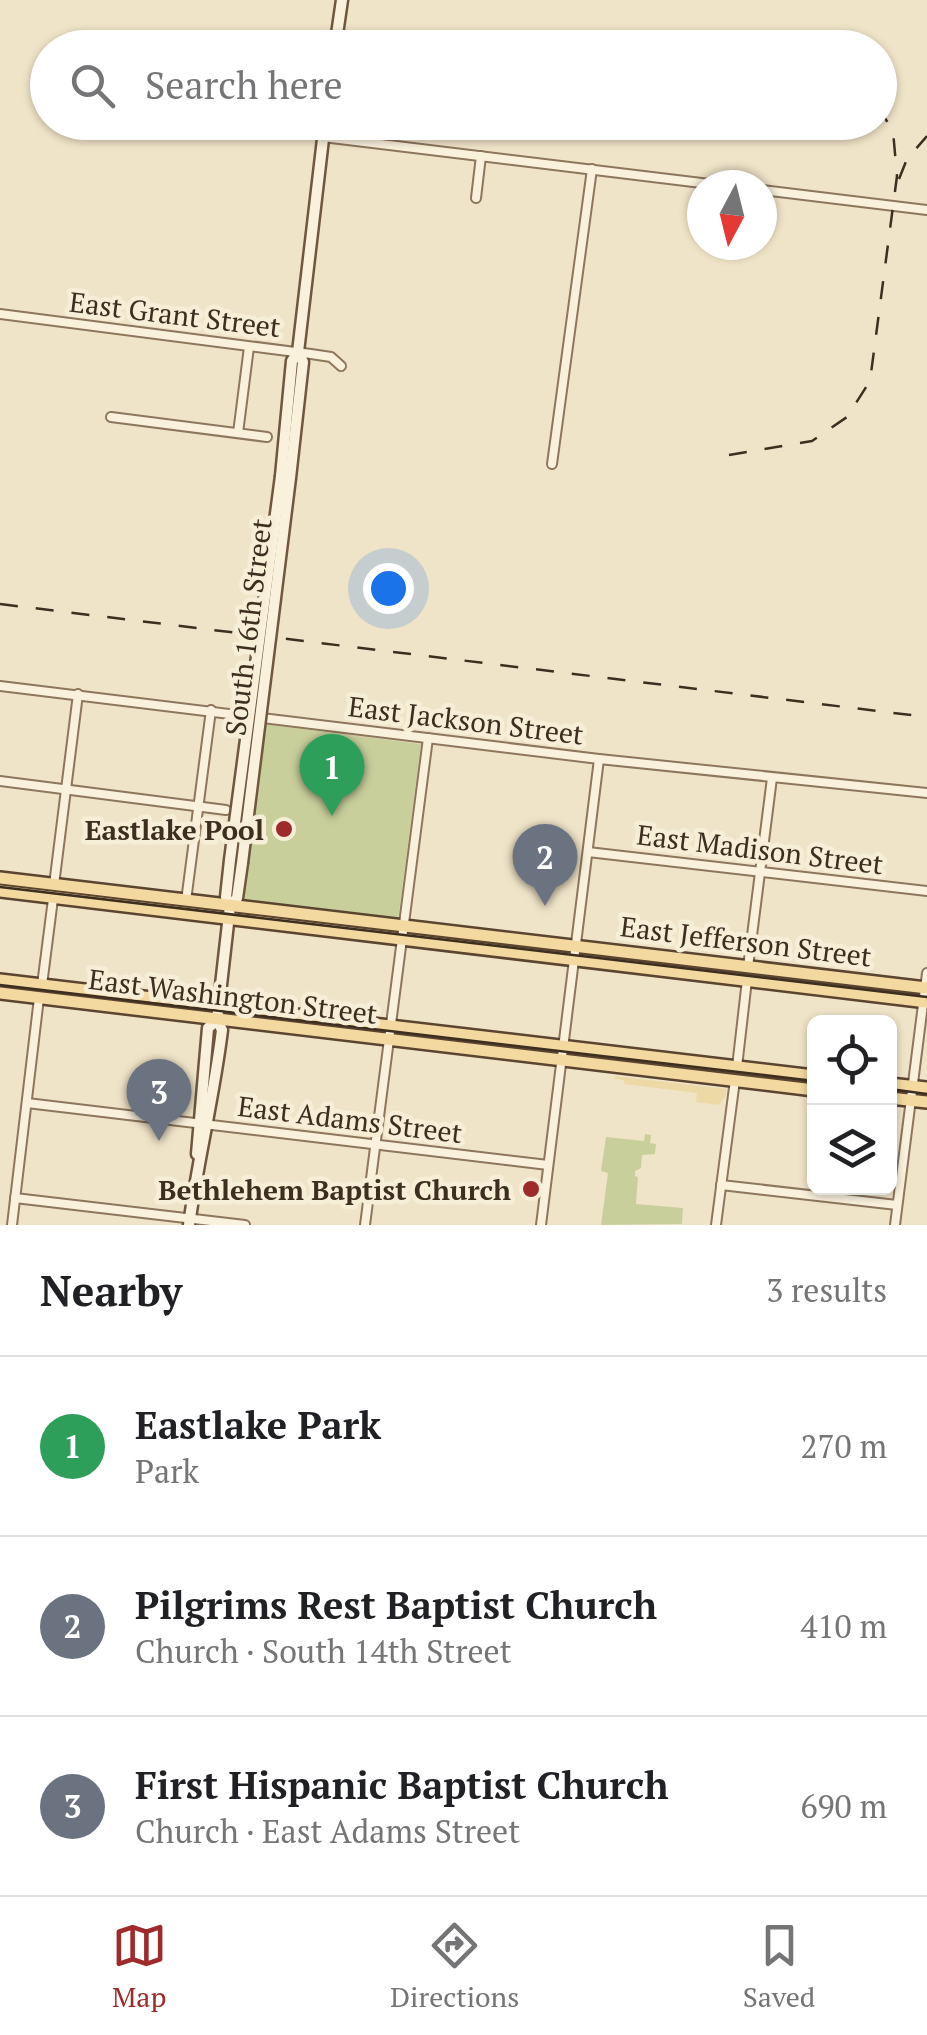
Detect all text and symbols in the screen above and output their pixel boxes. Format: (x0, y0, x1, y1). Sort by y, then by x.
search box (30, 30, 897, 140)
icon: search (65, 58, 120, 113)
text: Search here (145, 60, 343, 110)
north arrow (687, 170, 777, 260)
street label: East Grant Street (67, 283, 283, 345)
street label: South 16th Street (216, 516, 280, 738)
your location (363, 563, 414, 614)
street label: East Jackson Street (346, 687, 586, 753)
pin: 1 (300, 734, 364, 816)
place label: Eastlake Pool (85, 811, 264, 848)
street label: East Madison Street (635, 816, 886, 883)
marker: Eastlake Pool (273, 818, 295, 840)
pin: 2 (512, 824, 578, 906)
street label: East Jefferson Street (618, 907, 874, 975)
street label: East Washington Street (87, 960, 380, 1032)
map controls (807, 1015, 897, 1195)
button: locate (807, 1015, 897, 1105)
pin: 3 (126, 1058, 192, 1141)
street label: East Adams Street (236, 1087, 465, 1151)
button: layers (807, 1105, 897, 1195)
place label: Bethlehem Baptist Church (158, 1171, 511, 1208)
marker: Bethlehem Baptist Church (520, 1178, 542, 1200)
text: Nearby (40, 1262, 182, 1318)
text: 3 results (766, 1269, 887, 1311)
text: Eastlake Park (135, 1400, 381, 1450)
text: 1 (63, 1425, 82, 1467)
text: 270 m (800, 1425, 887, 1467)
text: Park (135, 1450, 199, 1492)
text: Pilgrims Rest Baptist Church (135, 1580, 657, 1630)
text: 2 (63, 1605, 82, 1647)
text: 410 m (800, 1605, 887, 1647)
text: Church · South 14th Street (135, 1630, 512, 1672)
text: First Hispanic Baptist Church (135, 1760, 668, 1810)
text: 3 (63, 1785, 82, 1827)
text: 690 m (800, 1785, 887, 1827)
text: Church · East Adams Street (135, 1810, 520, 1852)
tab: Map (112, 1918, 167, 2015)
tab: Directions (390, 1918, 519, 2015)
tab: Saved (743, 1918, 815, 2015)

